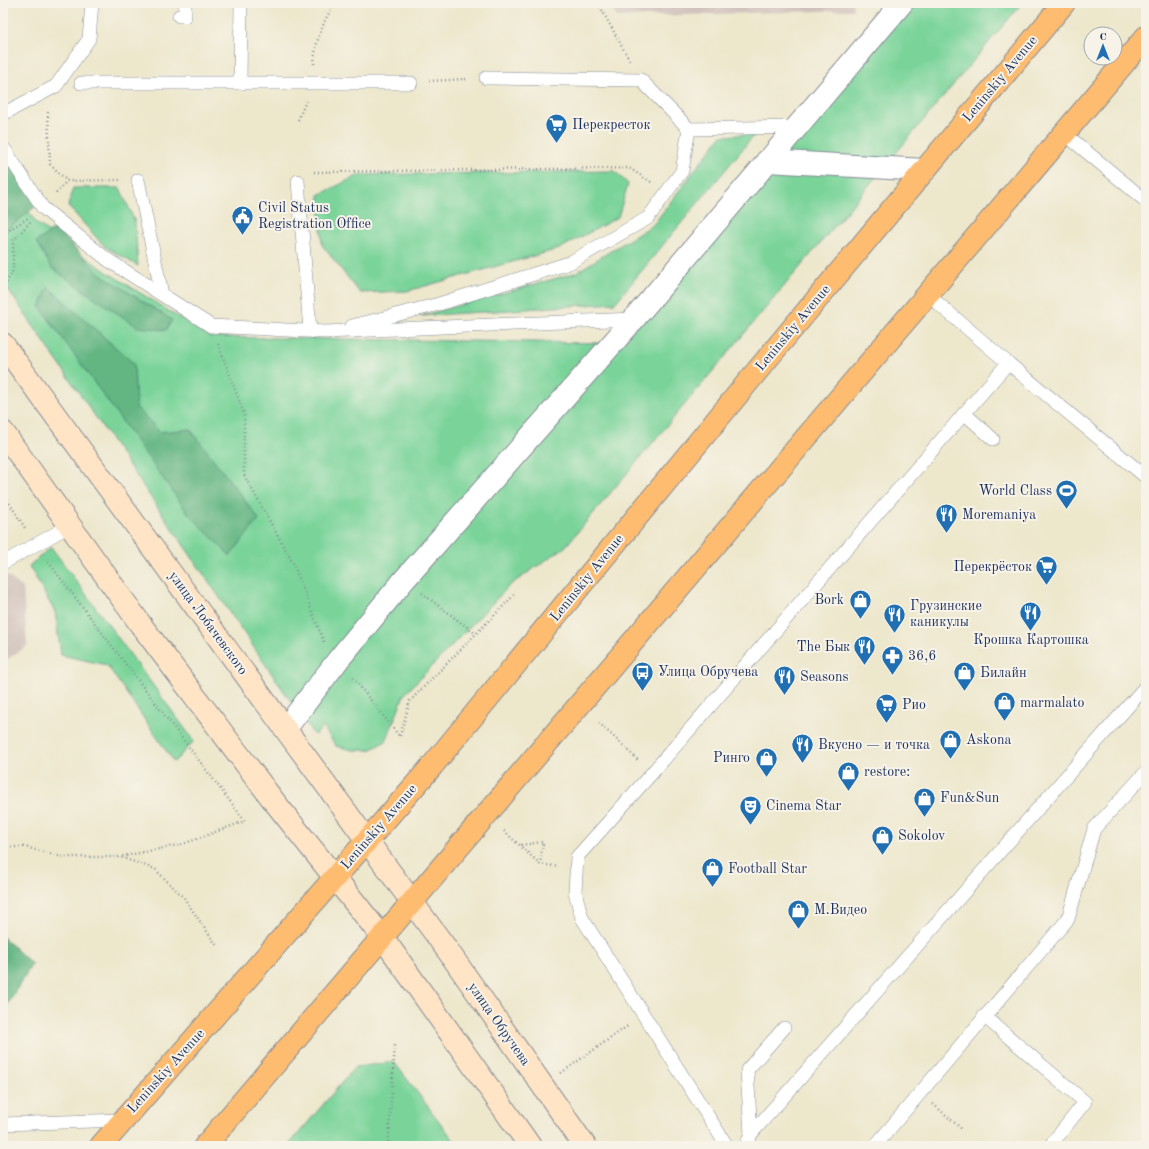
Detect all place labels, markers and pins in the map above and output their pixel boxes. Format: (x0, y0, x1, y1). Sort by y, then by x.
supermarket icon: Перекресток (544, 112, 570, 145)
place label: Перекресток (572, 118, 651, 132)
place label: Civil Status Registration Office (258, 201, 371, 231)
public building icon: Civil Status Registration Office (230, 203, 256, 236)
sports icon: World Class (1054, 478, 1080, 511)
place label: World Class (978, 484, 1052, 498)
restaurant icon: Moremaniya (933, 502, 959, 535)
place label: Moremaniya (962, 508, 1036, 522)
supermarket icon: Перекрёсток (1034, 554, 1060, 587)
place label: Перекрёсток (953, 560, 1032, 574)
shop icon: Bork (847, 587, 873, 620)
place label: Bork (814, 593, 844, 607)
place label: Грузинские каникулы (910, 599, 982, 629)
restaurant icon: Крошка Картошка (1018, 599, 1044, 632)
restaurant icon: Грузинские каникулы (881, 601, 907, 634)
place label: Крошка Картошка (973, 633, 1089, 647)
restaurant icon: The Бык (852, 634, 878, 667)
place label: The Бык (797, 640, 850, 654)
pharmacy icon: 36,6 (880, 643, 906, 676)
place label: 36,6 (908, 649, 936, 663)
bus stop icon: Улица Обручева (629, 659, 655, 692)
shop icon: Билайн (951, 660, 977, 693)
restaurant icon: Seasons (772, 664, 798, 697)
place label: Улица Обручева (658, 665, 758, 679)
place label: Билайн (980, 666, 1027, 680)
place label: Seasons (800, 670, 849, 684)
shop icon: marmalato (992, 690, 1018, 723)
supermarket icon: Рио (874, 692, 900, 725)
place label: marmalato (1020, 696, 1084, 710)
place label: Рио (902, 698, 926, 712)
shop icon: Askona (938, 727, 964, 760)
restaurant icon: Вкусно — и точка (790, 732, 816, 765)
place label: Askona (966, 733, 1012, 747)
place label: Вкусно — и точка (818, 738, 930, 752)
shop icon: Ринго (753, 745, 779, 778)
place label: Ринго (713, 751, 750, 765)
shop icon: restore: (836, 759, 862, 792)
place label: restore: (864, 765, 910, 779)
shop icon: Fun&Sun (911, 785, 937, 818)
place label: Fun&Sun (940, 791, 1000, 805)
theatre icon: Cinema Star (737, 793, 763, 826)
place label: Cinema Star (766, 799, 842, 813)
shop icon: Sokolov (869, 823, 895, 856)
place label: Sokolov (898, 829, 946, 843)
shop icon: Football Star (700, 856, 726, 889)
place label: Football Star (728, 862, 807, 876)
shop icon: М.Видео (786, 897, 812, 930)
place label: М.Видео (814, 903, 867, 917)

